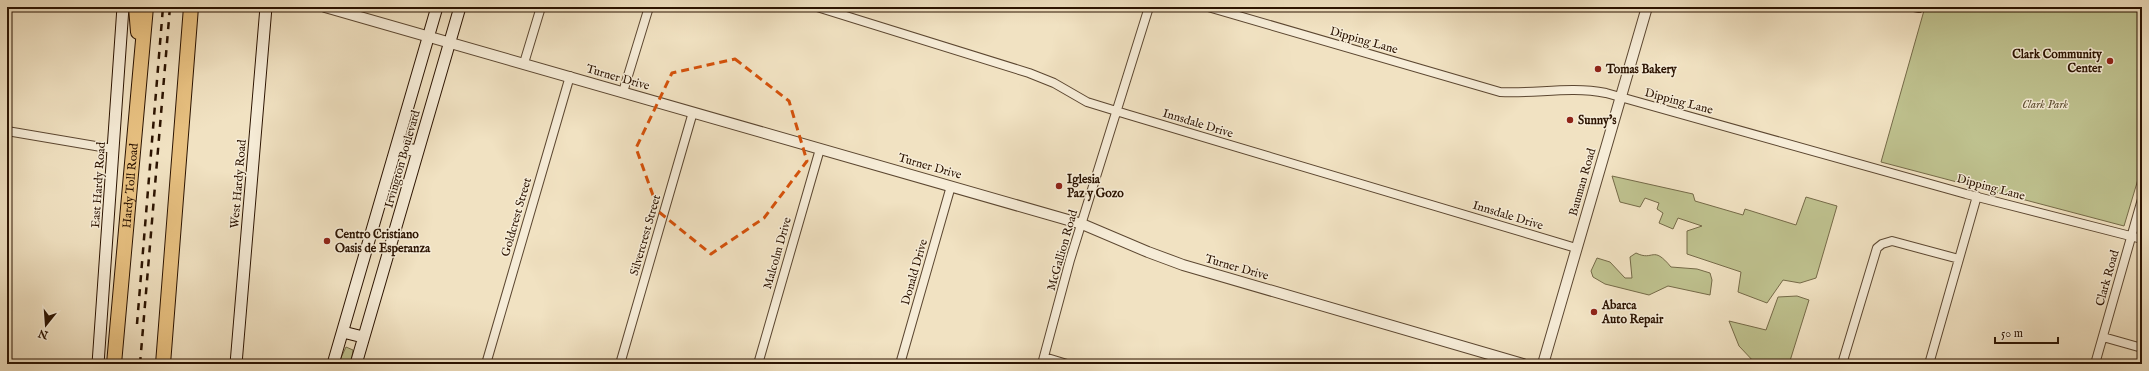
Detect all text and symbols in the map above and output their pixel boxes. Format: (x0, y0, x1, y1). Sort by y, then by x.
street label: Dipping Lane (1328, 24, 1400, 58)
place label: Clark Community Center (2012, 47, 2103, 76)
marker: Clark Community Center (2105, 56, 2115, 66)
street label: Turner Drive (584, 61, 652, 94)
place label: Tomas Bakery (1605, 62, 1678, 78)
marker: Tomas Bakery (1593, 64, 1603, 74)
street label: Dipping Lane (1643, 85, 1715, 119)
park label: Clark Park (2022, 97, 2068, 112)
street label: Innsdale Drive (1161, 106, 1235, 141)
street label: Irvington Boulevard (381, 108, 424, 210)
place label: Sunny's (1578, 113, 1617, 129)
marker: Sunny's (1565, 115, 1575, 125)
street label: West Hardy Road (227, 138, 250, 229)
street label: East Hardy Road (88, 141, 109, 229)
street label: Hardy Toll Road (119, 142, 142, 229)
street label: Bauman Road (1566, 146, 1599, 218)
street label: Turner Drive (896, 150, 964, 183)
street label: Dipping Lane (1955, 171, 2027, 205)
place label: Iglesia Paz y Gozo (1067, 172, 1124, 202)
street label: Goldcrest Street (498, 176, 535, 258)
marker: Iglesia Paz y Gozo (1054, 181, 1064, 191)
street label: Silvercrest Street (627, 193, 664, 277)
street label: Innsdale Drive (1471, 198, 1545, 233)
street label: McGallion Road (1044, 207, 1081, 292)
street label: Malcolm Drive (760, 215, 795, 291)
place label: Centro Cristiano Oasis de Esperanza (335, 227, 431, 257)
marker: Centro Cristiano Oasis de Esperanza (322, 236, 332, 246)
street label: Donald Drive (898, 237, 931, 307)
street label: Clark Road (2092, 248, 2123, 308)
street label: Turner Drive (1203, 251, 1271, 284)
place label: Abarca Auto Repair (1601, 298, 1664, 328)
north arrow (26, 305, 66, 345)
marker: Abarca Auto Repair (1589, 307, 1599, 317)
scale bar (1995, 319, 2058, 345)
text: N (36, 325, 51, 342)
text: 50 m (2001, 326, 2023, 341)

